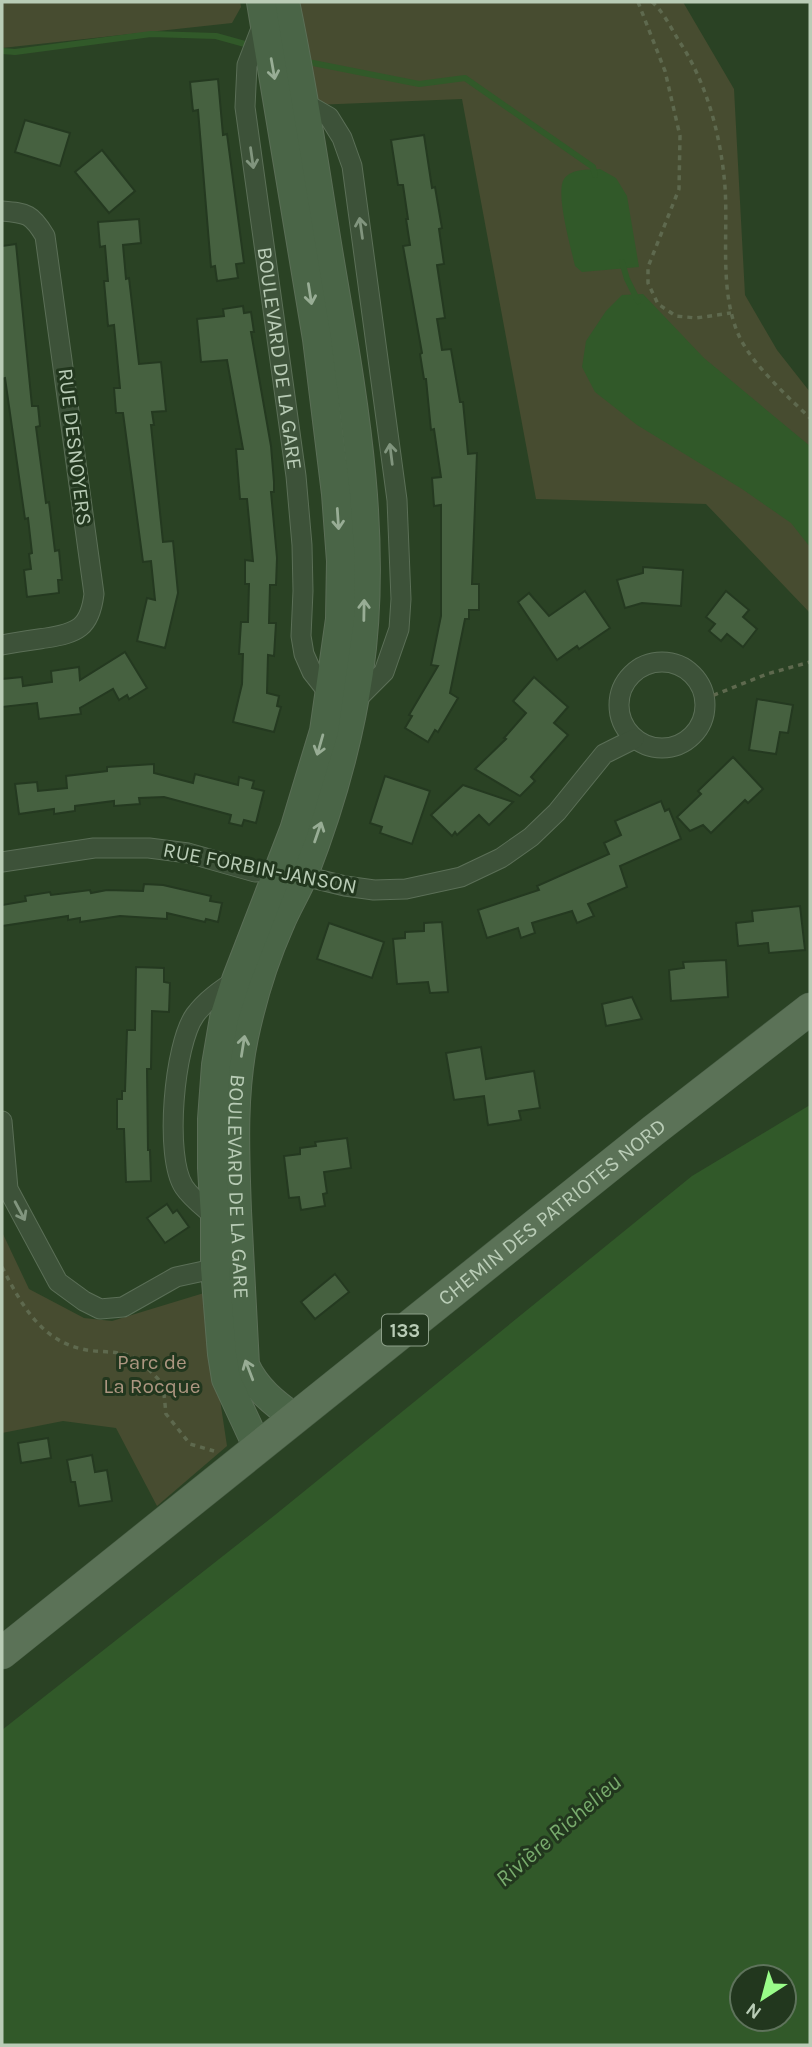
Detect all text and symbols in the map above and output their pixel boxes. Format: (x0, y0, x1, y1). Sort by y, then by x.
one-way arrow (267, 57, 280, 80)
one-way arrow (246, 146, 259, 169)
one-way arrow (354, 217, 367, 240)
street label: BOULEVARD DE LA GARE (252, 245, 307, 471)
one-way arrow (303, 282, 316, 304)
street label: RUE DESNOYERS (53, 367, 97, 527)
one-way arrow (384, 443, 397, 465)
one-way arrow (332, 507, 345, 530)
one-way arrow (358, 599, 371, 622)
one-way arrow (312, 734, 325, 756)
one-way arrow (313, 822, 325, 844)
street label: RUE FORBIN-JANSON (161, 837, 359, 899)
one-way arrow (237, 1035, 250, 1058)
street label: BOULEVARD DE LA GARE (223, 1073, 254, 1300)
street label: CHEMIN DES PATRIOTES NORD (433, 1113, 670, 1310)
one-way arrow (13, 1200, 27, 1221)
road number: 133 (382, 1314, 428, 1346)
park label: Parc de La Rocque (103, 1350, 201, 1398)
one-way arrow (242, 1360, 254, 1381)
water label: Rivière Richelieu (490, 1769, 627, 1892)
north arrow (728, 1963, 798, 2033)
text: N (742, 1998, 766, 2024)

